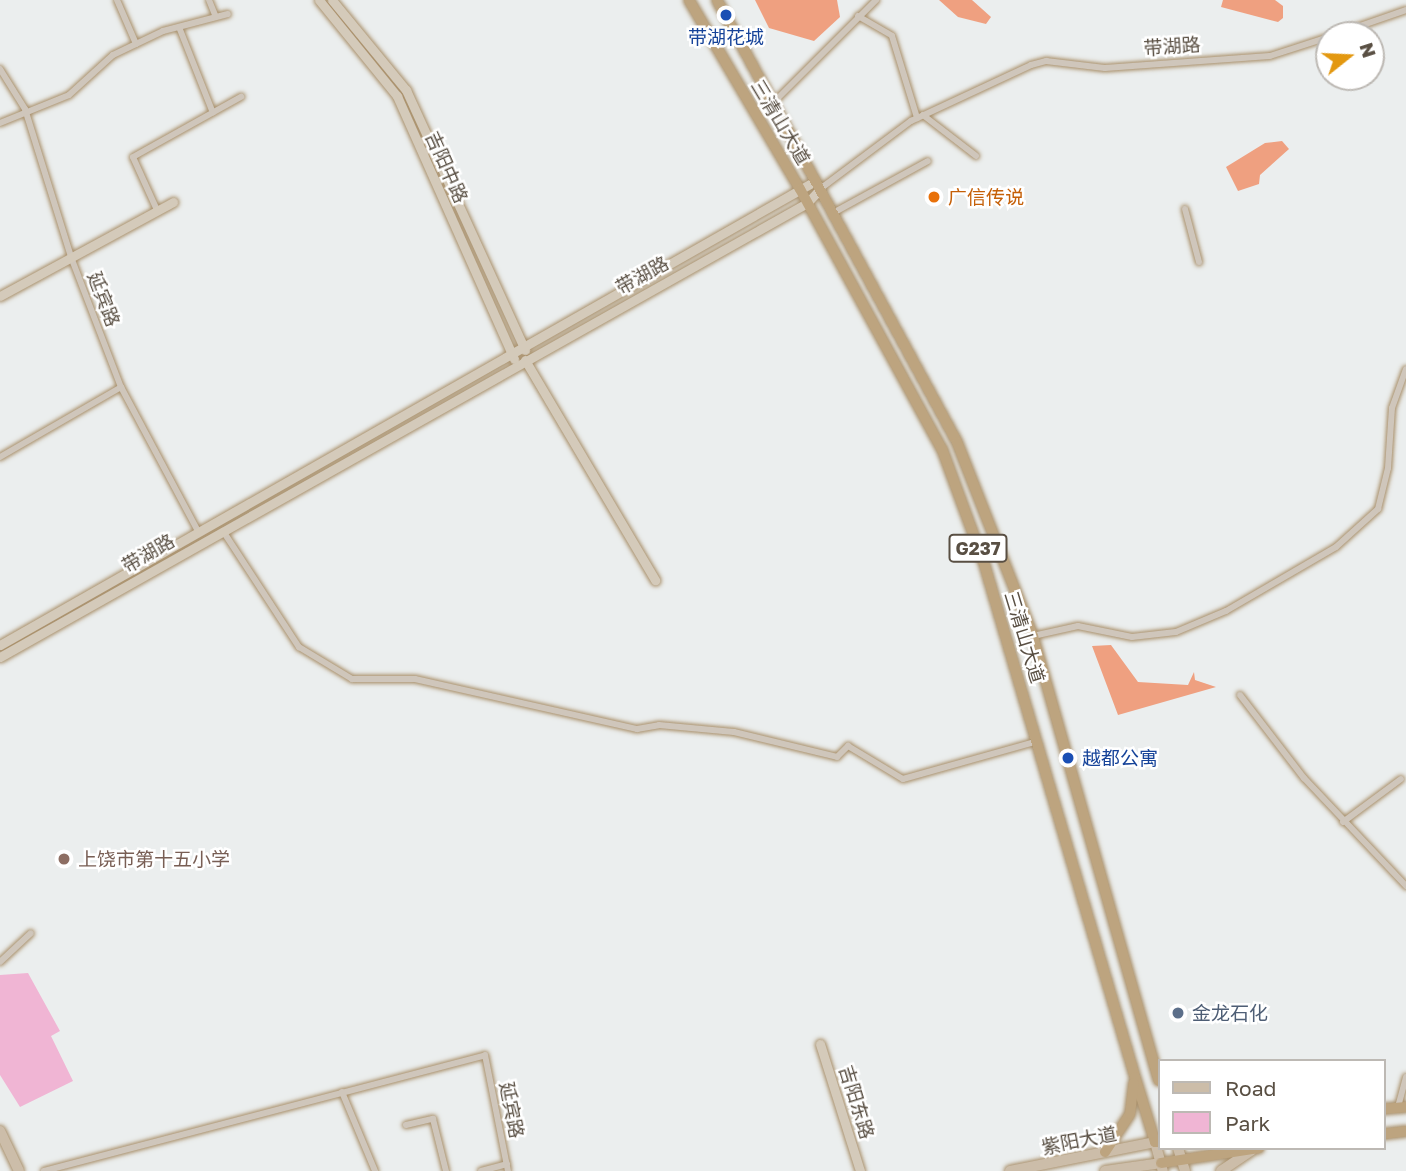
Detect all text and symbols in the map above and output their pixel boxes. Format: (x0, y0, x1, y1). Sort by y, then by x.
marker: 带湖花城 (718, 7, 734, 23)
north arrow (1315, 21, 1385, 91)
place label: 带湖花城 (688, 26, 764, 48)
street label: 带湖路 (1143, 33, 1201, 59)
text: N (1355, 40, 1382, 60)
street label: 三清山大道 (747, 75, 815, 169)
street label: 吉阳中路 (421, 128, 473, 206)
place label: 广信传说 (948, 186, 1024, 208)
marker: 广信传说 (926, 189, 942, 205)
street label: 带湖路 (612, 251, 672, 299)
street label: 延宾路 (83, 268, 125, 330)
street label: 带湖路 (118, 529, 178, 577)
road number: G237 (948, 534, 1008, 562)
street label: 三清山大道 (1000, 588, 1050, 686)
place label: 越都公寓 (1082, 747, 1158, 769)
marker: 越都公寓 (1060, 750, 1076, 766)
place label: 上饶市第十五小学 (78, 848, 230, 870)
marker: 上饶市第十五小学 (56, 851, 72, 867)
place label: 金龙石化 (1192, 1002, 1268, 1024)
marker: 金龙石化 (1170, 1005, 1186, 1021)
legend (1158, 1059, 1385, 1150)
street label: 吉阳东路 (835, 1062, 879, 1142)
text: Road (1225, 1075, 1276, 1101)
street label: 延宾路 (495, 1080, 529, 1140)
text: Park (1225, 1110, 1270, 1136)
street label: 紫阳大道 (1040, 1122, 1118, 1158)

